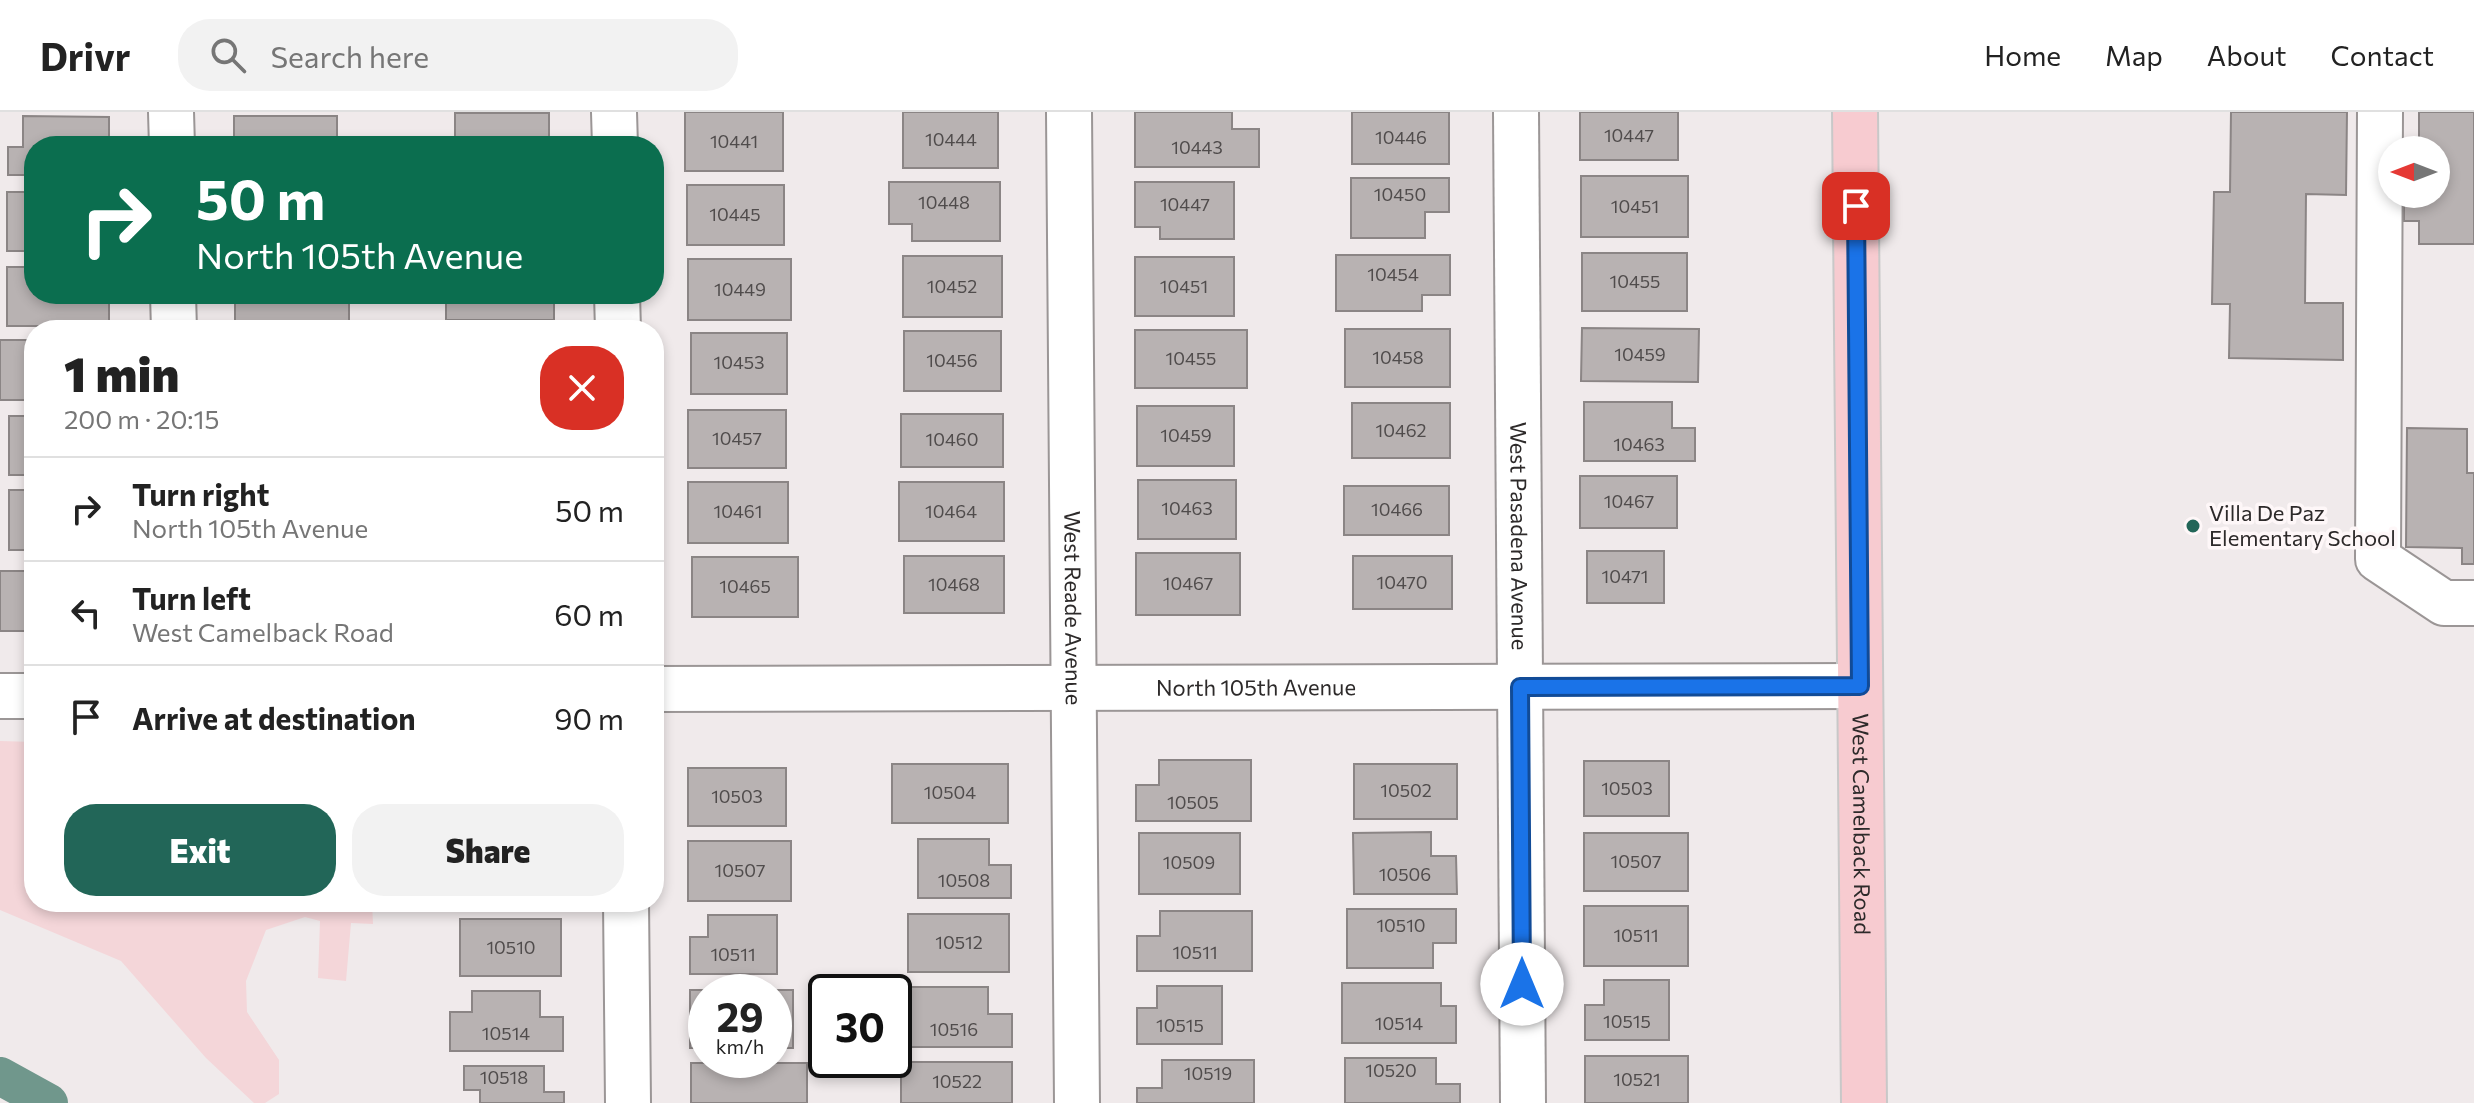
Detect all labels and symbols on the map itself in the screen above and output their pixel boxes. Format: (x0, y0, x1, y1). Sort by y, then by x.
house number: 10447 (1604, 124, 1654, 146)
house number: 10446 (1375, 126, 1427, 148)
house number: 10444 (925, 128, 977, 150)
house number: 10441 (710, 130, 758, 152)
house number: 10443 (1171, 136, 1223, 158)
north arrow (2378, 136, 2450, 208)
pin (1822, 172, 1890, 240)
house number: 10450 (1374, 183, 1426, 205)
house number: 10448 (918, 191, 970, 213)
house number: 10447 (1160, 193, 1210, 215)
house number: 10451 (1611, 195, 1659, 217)
house number: 10445 (709, 203, 761, 225)
house number: 10454 (1367, 263, 1419, 285)
house number: 10455 (1610, 270, 1660, 292)
house number: 10452 (927, 275, 977, 297)
house number: 10451 (1160, 275, 1208, 297)
house number: 10449 (714, 278, 766, 300)
house number: 10459 (1614, 343, 1666, 365)
house number: 10458 (1372, 346, 1424, 368)
house number: 10455 (1166, 347, 1216, 369)
house number: 10456 (926, 349, 978, 371)
house number: 10453 (714, 351, 764, 373)
house number: 10462 (1375, 419, 1427, 441)
street label: West Pasadena Avenue (1505, 422, 1534, 650)
house number: 10459 (1160, 424, 1212, 446)
house number: 10457 (712, 427, 762, 449)
house number: 10460 (926, 428, 978, 450)
house number: 10463 (1613, 433, 1665, 455)
house number: 10467 (1604, 490, 1654, 512)
house number: 10463 (1161, 497, 1213, 519)
house number: 10466 (1371, 498, 1423, 520)
place label: Villa De Paz Elementary School (2209, 499, 2396, 551)
house number: 10461 (714, 500, 762, 522)
house number: 10464 (925, 500, 977, 522)
street label: West Reade Avenue (1059, 510, 1088, 705)
marker: Villa De Paz Elementary School (2184, 517, 2202, 535)
house number: 10471 (1601, 565, 1649, 587)
house number: 10470 (1376, 571, 1428, 593)
house number: 10467 (1163, 572, 1213, 594)
house number: 10468 (928, 573, 980, 595)
house number: 10465 (719, 575, 771, 597)
street label: North 105th Avenue (1156, 673, 1356, 701)
street label: West Camelback Road (1847, 713, 1876, 935)
house number: 10503 (1601, 777, 1653, 799)
house number: 10502 (1380, 779, 1432, 801)
house number: 10504 (924, 781, 976, 803)
house number: 10503 (711, 785, 763, 807)
house number: 10505 (1167, 791, 1219, 813)
house number: 10507 (1611, 850, 1661, 872)
house number: 10509 (1163, 851, 1215, 873)
house number: 10507 (715, 859, 765, 881)
house number: 10506 (1379, 863, 1431, 885)
house number: 10508 (938, 869, 990, 891)
house number: 10510 (1376, 914, 1426, 936)
house number: 10511 (1613, 924, 1659, 946)
house number: 10512 (935, 931, 983, 953)
house number: 10510 (486, 936, 536, 958)
house number: 10511 (1172, 941, 1218, 963)
position arrow (1480, 942, 1564, 1026)
house number: 10511 (710, 943, 756, 965)
speed limit sign: 30 (808, 974, 912, 1078)
house number: 10515 (1603, 1010, 1651, 1032)
house number: 10514 (1375, 1012, 1423, 1034)
house number: 10515 (1156, 1014, 1204, 1036)
house number: 10516 (930, 1018, 978, 1040)
house number: 10514 (482, 1022, 530, 1044)
house number: 10520 (1365, 1059, 1417, 1081)
house number: 10519 (1184, 1062, 1232, 1084)
house number: 10518 (480, 1066, 528, 1088)
house number: 10521 (1613, 1068, 1661, 1090)
house number: 10522 (932, 1070, 982, 1092)

